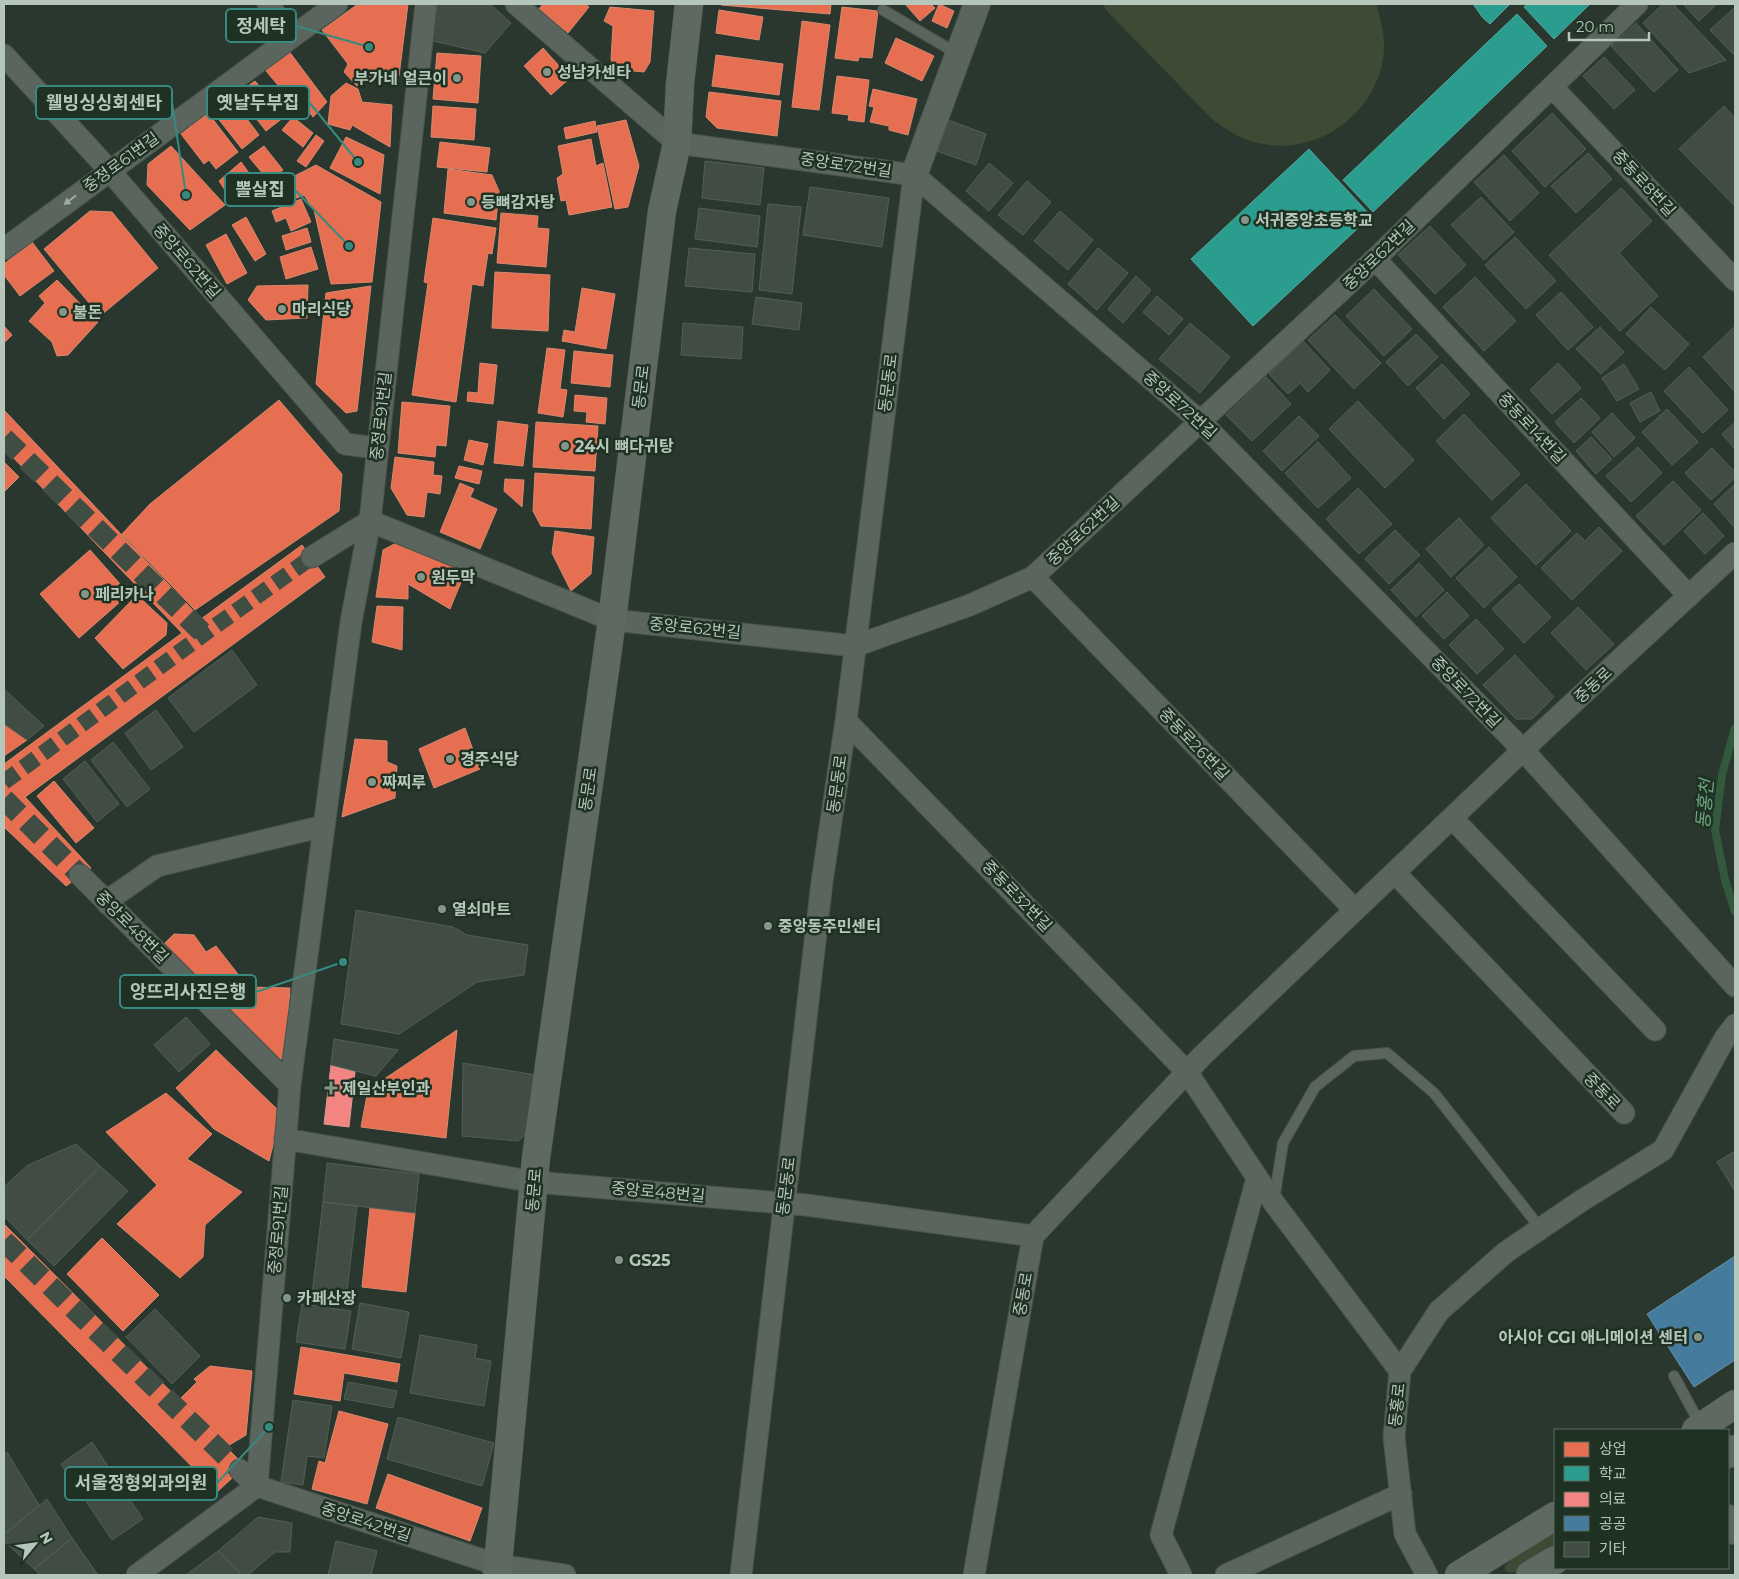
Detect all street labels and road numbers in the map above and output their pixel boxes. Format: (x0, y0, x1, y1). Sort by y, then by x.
street label: 중정로61번길 (79, 128, 163, 196)
street label: 중동로8번길 (1608, 146, 1680, 220)
street label: 중앙로72번길 (799, 149, 893, 181)
street label: 중앙로62번길 (1339, 216, 1419, 294)
street label: 중앙로62번길 (150, 220, 224, 302)
street label: 동문동로 (875, 352, 901, 413)
street label: 동문로 (629, 364, 653, 410)
street label: 중앙로72번길 (1139, 367, 1221, 443)
street label: 중정로91번길 (367, 371, 395, 461)
street label: 중동로14번길 (1494, 389, 1570, 467)
street label: 중앙로62번길 (1043, 493, 1123, 569)
street label: 중앙로62번길 (648, 614, 742, 642)
street label: 중앙로72번길 (1427, 652, 1505, 732)
street label: 중동로 (1570, 663, 1616, 707)
street label: 중동로26번길 (1155, 704, 1233, 784)
street label: 동문동로 (823, 753, 851, 814)
street label: 동문로 (576, 766, 601, 812)
street label: 중동로32번길 (978, 856, 1056, 936)
street label: 중앙로48번길 (92, 887, 172, 967)
street label: 중동로 (1580, 1069, 1624, 1114)
street label: 동문동로 (773, 1155, 799, 1216)
street label: 동문로 (523, 1167, 545, 1213)
street label: 중앙로48번길 (610, 1178, 706, 1206)
street label: 중정로91번길 (265, 1185, 291, 1275)
street label: 중동로 (1010, 1270, 1036, 1317)
street label: 동홍로 (1385, 1382, 1409, 1428)
street label: 중앙로42번길 (319, 1499, 413, 1545)

